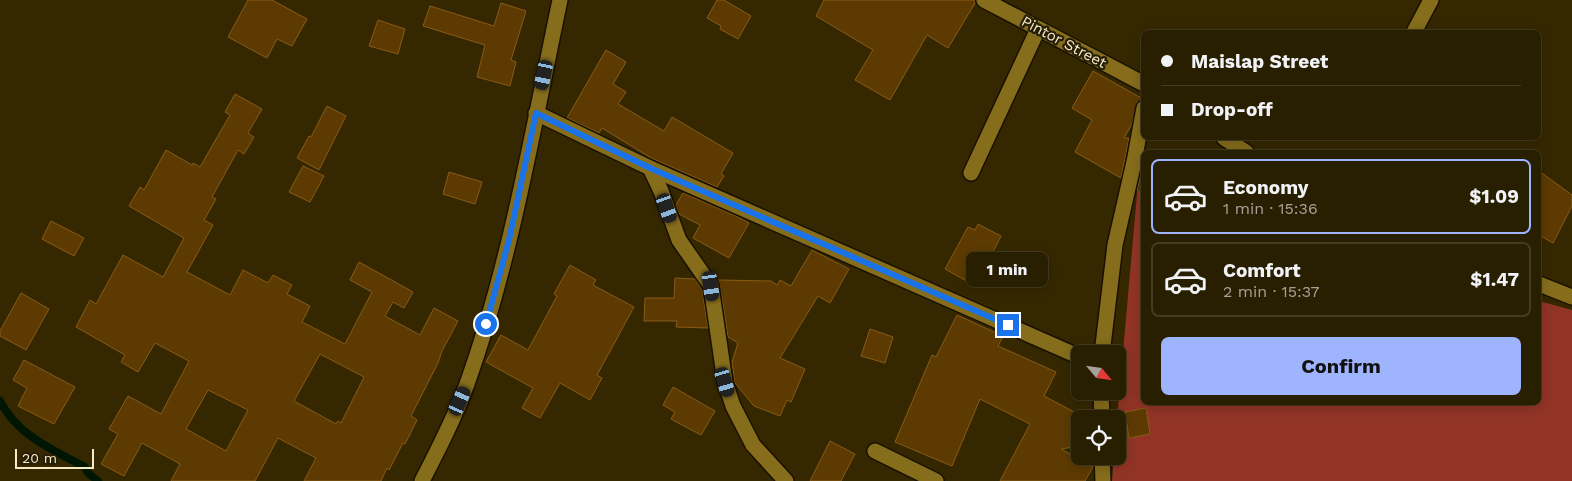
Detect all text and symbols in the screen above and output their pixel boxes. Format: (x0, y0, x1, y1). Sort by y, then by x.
street label: Pintor Street (1018, 12, 1110, 72)
text: Maislap Street (1191, 50, 1328, 73)
car (533, 59, 554, 91)
text: Drop-off (1191, 98, 1273, 121)
icon: car (1163, 174, 1208, 219)
text: Economy (1223, 176, 1308, 199)
text: $1.09 (1469, 185, 1519, 208)
car (654, 191, 679, 225)
text: 1 min · 15:36 (1223, 199, 1318, 218)
callout: 1 min (967, 252, 1049, 288)
icon: car (1163, 257, 1208, 302)
text: Comfort (1223, 259, 1301, 282)
text: 1 min (986, 260, 1028, 279)
text: $1.47 (1470, 268, 1519, 291)
car (701, 270, 720, 302)
text: 2 min · 15:37 (1223, 282, 1319, 301)
route start (475, 313, 497, 335)
route end (997, 314, 1019, 336)
button: Confirm (1161, 337, 1521, 395)
north arrow (1071, 345, 1126, 400)
map controls (1071, 345, 1126, 465)
car (713, 365, 736, 399)
car (447, 384, 472, 418)
button: locate (1071, 410, 1126, 465)
scale bar (15, 446, 94, 469)
text: 20 m (22, 450, 57, 466)

